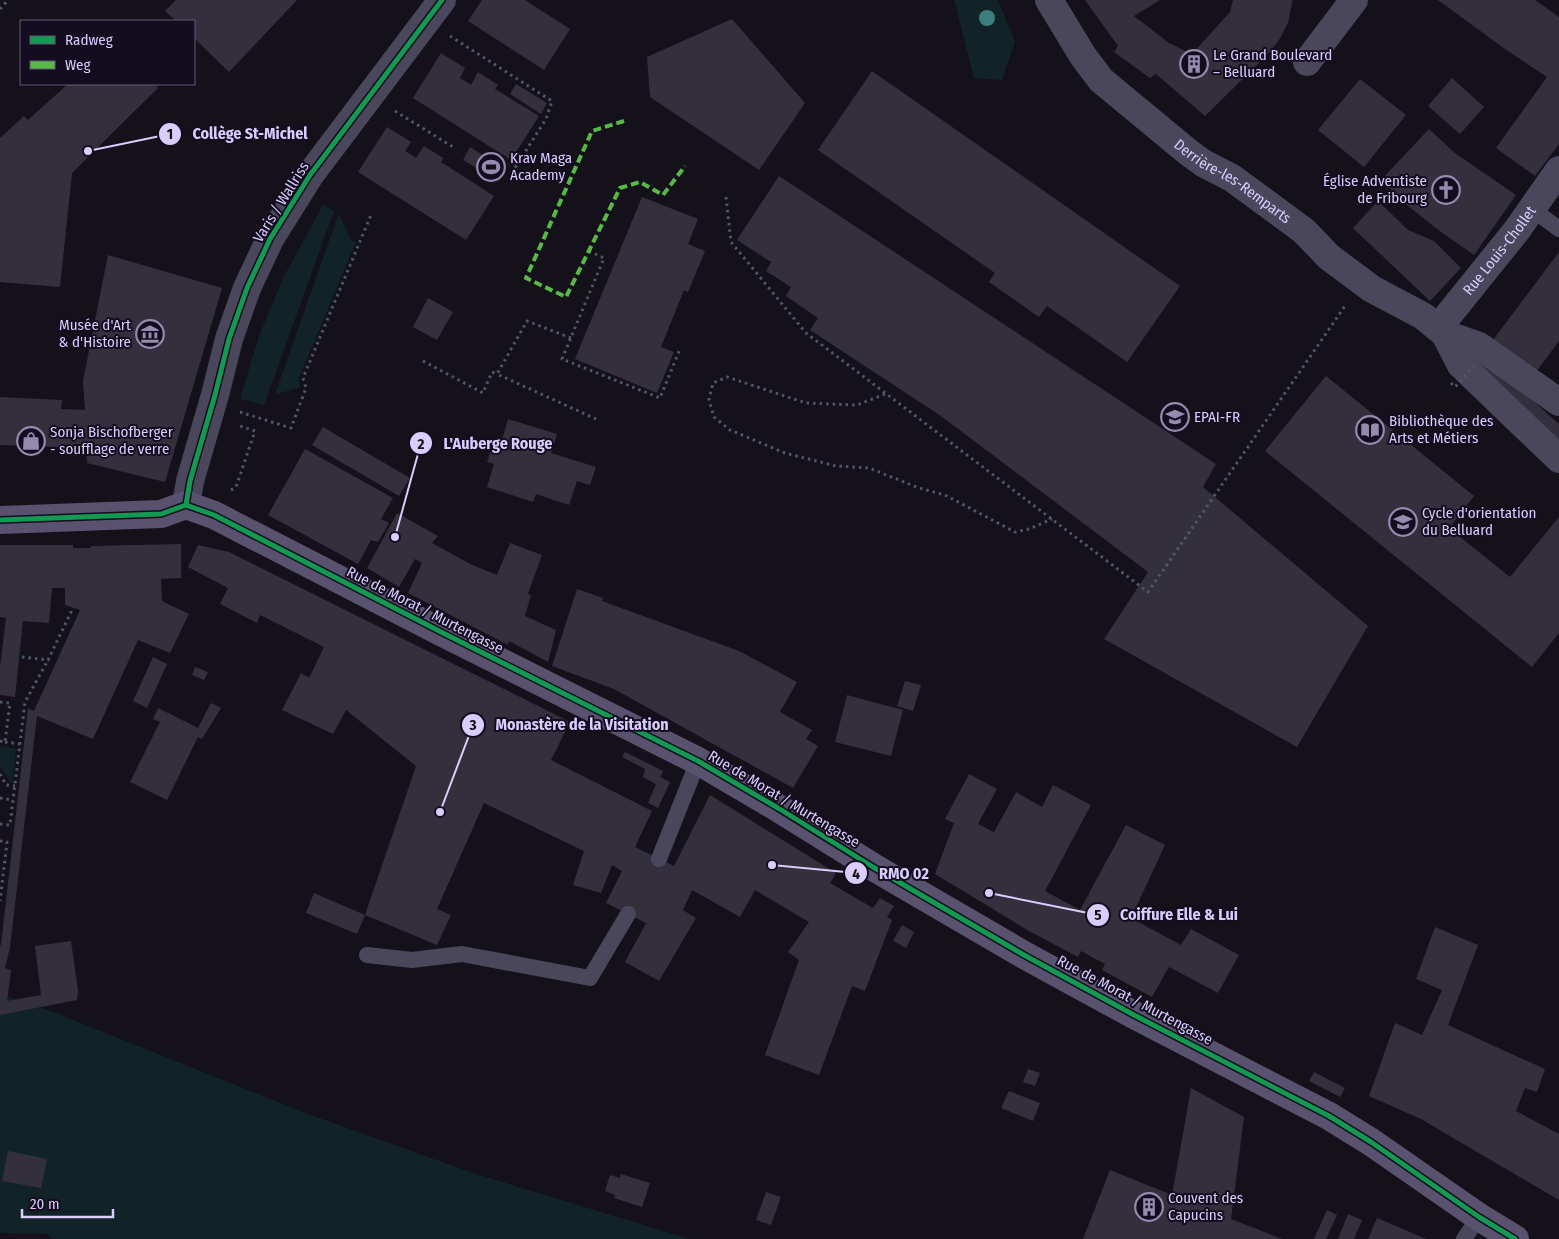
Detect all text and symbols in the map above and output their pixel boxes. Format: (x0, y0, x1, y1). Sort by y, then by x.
legend (20, 20, 195, 85)
text: Radweg (65, 31, 113, 49)
place label: Le Grand Boulevard – Belluard (1213, 46, 1332, 81)
building icon: Le Grand Boulevard – Belluard (1179, 49, 1209, 79)
text: Weg (65, 56, 91, 74)
callout: Collège St-Michel (157, 118, 317, 149)
text: Collège St-Michel (192, 124, 308, 143)
text: 1 (167, 125, 173, 143)
street label: Derrière-les-Remparts (1171, 135, 1295, 227)
place label: Krav Maga Academy (510, 149, 572, 184)
sports icon: Krav Maga Academy (476, 152, 506, 182)
street label: Varis / Wallriss (249, 158, 313, 246)
place label: Église Adventiste de Fribourg (1323, 172, 1427, 207)
church icon: Église Adventiste de Fribourg (1431, 175, 1461, 205)
street label: Rue Louis-Chollet (1459, 202, 1540, 299)
place label: Musée d'Art & d'Histoire (59, 316, 131, 351)
museum icon: Musée d'Art & d'Histoire (135, 319, 165, 349)
school or university icon: EPAI-FR (1160, 402, 1190, 432)
place label: EPAI-FR (1194, 408, 1240, 426)
place label: Bibliothèque des Arts et Métiers (1389, 412, 1494, 447)
library icon: Bibliothèque des Arts et Métiers (1355, 415, 1385, 445)
place label: Sonja Bischofberger - soufflage de verre (50, 423, 174, 458)
shop icon: Sonja Bischofberger - soufflage de verre (16, 426, 46, 456)
callout: L'Auberge Rouge (409, 428, 563, 459)
text: L'Auberge Rouge (444, 434, 552, 453)
text: 2 (417, 435, 425, 453)
place label: Cycle d'orientation du Belluard (1422, 504, 1537, 539)
school or university icon: Cycle d'orientation du Belluard (1388, 507, 1418, 537)
street label: Rue de Morat / Murtengasse (344, 563, 506, 657)
callout: Monastère de la Visitation (460, 709, 678, 740)
text: Monastère de la Visitation (495, 715, 669, 734)
text: 3 (468, 716, 477, 734)
street label: Rue de Morat / Murtengasse (705, 747, 863, 851)
callout: RMO 02 (844, 858, 938, 889)
text: RMO 02 (879, 864, 929, 883)
text: 4 (852, 865, 860, 883)
callout: Coiffure Elle & Lui (1085, 899, 1248, 930)
text: Coiffure Elle & Lui (1120, 905, 1238, 924)
text: 5 (1094, 906, 1102, 924)
street label: Rue de Morat / Murtengasse (1054, 951, 1216, 1049)
scale bar (22, 1186, 114, 1218)
place label: Couvent des Capucins (1168, 1189, 1243, 1224)
building icon: Couvent des Capucins (1134, 1192, 1164, 1222)
text: 20 m (30, 1195, 60, 1213)

